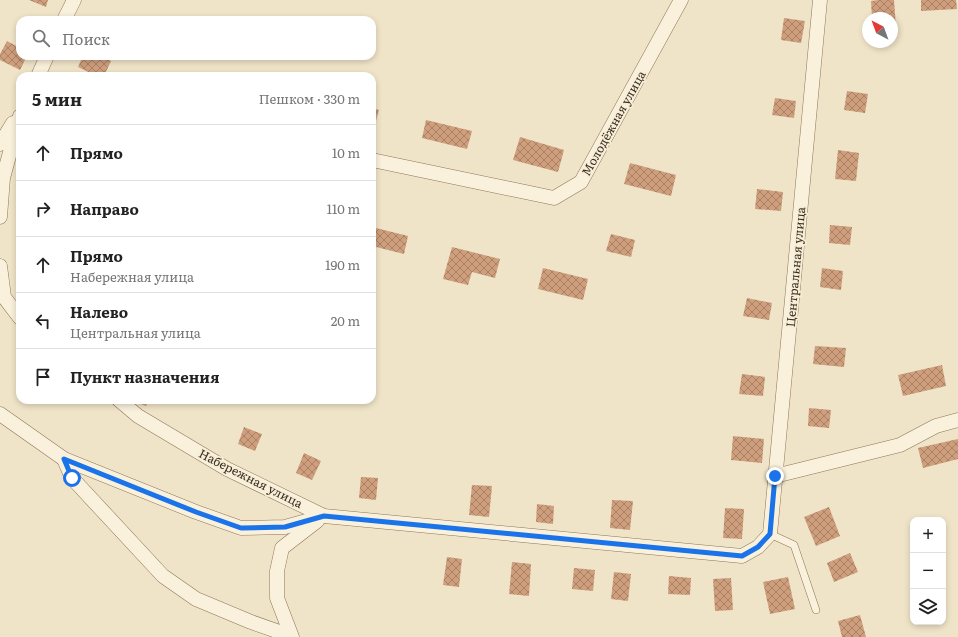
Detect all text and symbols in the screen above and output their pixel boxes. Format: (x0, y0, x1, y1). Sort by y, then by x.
north arrow (862, 12, 898, 48)
search box (16, 16, 376, 60)
icon: search (30, 27, 52, 49)
text: Поиск (62, 27, 110, 50)
street label: Молодёжная улица (576, 67, 650, 179)
text: 5 мин (32, 86, 82, 111)
text: Пешком · 330 m (259, 89, 360, 108)
text: Прямо (70, 141, 123, 164)
icon: ahead (32, 142, 54, 164)
text: 10 m (332, 143, 360, 162)
text: Направо (70, 197, 139, 220)
icon: right (32, 198, 54, 220)
text: 110 m (327, 199, 360, 218)
street label: Центральная улица (781, 206, 809, 328)
text: Прямо (70, 244, 123, 267)
icon: ahead (32, 254, 54, 276)
text: 190 m (325, 255, 360, 274)
text: Набережная улица (70, 267, 194, 286)
text: Налево (70, 300, 128, 323)
icon: left (32, 310, 54, 332)
text: 20 m (331, 311, 360, 330)
text: Центральная улица (70, 323, 201, 342)
text: Пункт назначения (70, 365, 220, 388)
icon: arrive (32, 366, 54, 388)
street label: Набережная улица (196, 444, 307, 512)
route end (766, 467, 784, 485)
route start (63, 469, 81, 487)
map controls (910, 517, 946, 625)
button: + (910, 517, 946, 553)
button: − (910, 553, 946, 589)
button: layers (910, 589, 946, 625)

